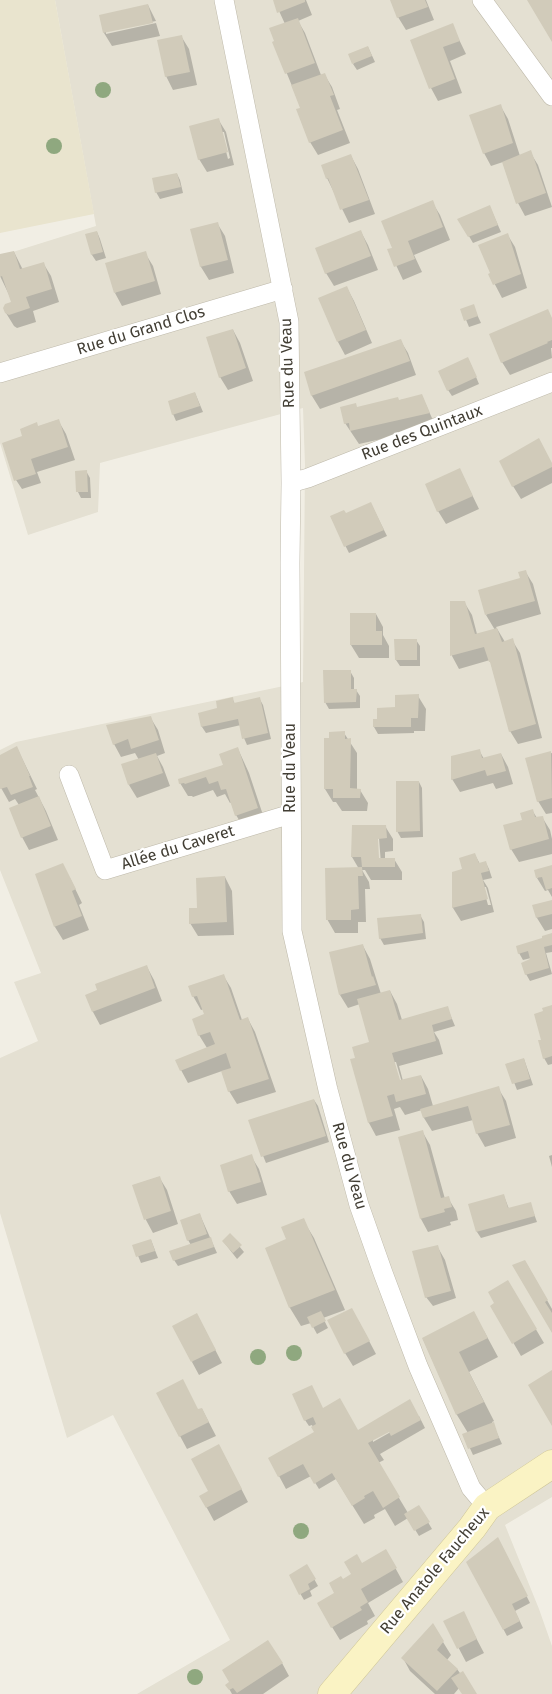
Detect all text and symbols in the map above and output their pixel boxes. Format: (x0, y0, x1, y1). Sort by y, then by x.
street label: Rue du Grand Clos (75, 302, 207, 360)
street label: Rue du Veau (277, 318, 299, 408)
street label: Rue des Quintaux (359, 401, 485, 465)
street label: Rue du Veau (281, 723, 301, 813)
street label: Allée du Caveret (119, 822, 237, 874)
street label: Rue du Veau (327, 1120, 371, 1212)
street label: Rue Anatole Faucheux (376, 1504, 494, 1638)

